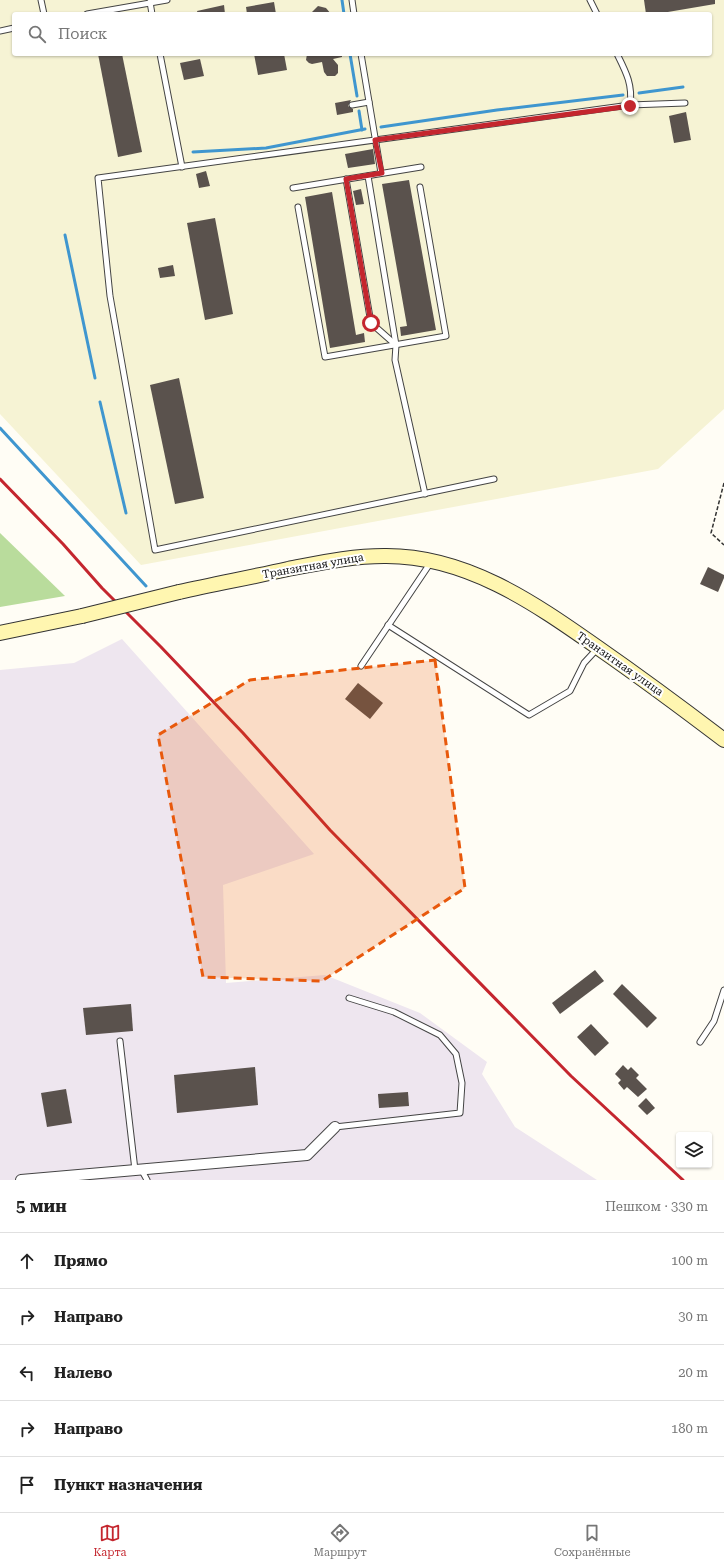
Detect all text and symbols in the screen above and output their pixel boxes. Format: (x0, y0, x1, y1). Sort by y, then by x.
search box (12, 12, 712, 56)
icon: search (26, 23, 48, 45)
text: Поиск (58, 25, 107, 43)
route end (621, 97, 639, 115)
route start (362, 314, 380, 332)
street label: Транзитная улица (261, 551, 365, 581)
street label: Транзитная улица (574, 629, 666, 699)
map controls (676, 1132, 712, 1168)
button: layers (676, 1132, 712, 1168)
text: 5 мин (16, 1196, 67, 1216)
text: Пешком · 330 m (605, 1199, 708, 1214)
icon: ahead (16, 1250, 38, 1272)
text: Прямо (54, 1252, 108, 1270)
text: 100 m (671, 1253, 708, 1268)
icon: right (16, 1306, 38, 1328)
text: Направо (54, 1308, 123, 1326)
text: 30 m (678, 1309, 708, 1324)
icon: left (16, 1362, 38, 1384)
text: Налево (54, 1364, 113, 1382)
text: 20 m (678, 1365, 708, 1380)
icon: right (16, 1418, 38, 1440)
text: Направо (54, 1420, 123, 1438)
text: 180 m (671, 1421, 708, 1436)
icon: arrive (16, 1474, 38, 1496)
text: Пункт назначения (54, 1476, 202, 1494)
tab: Карта (94, 1522, 126, 1559)
tab: Маршрут (314, 1522, 367, 1559)
tab: Сохранённые (554, 1522, 630, 1559)

